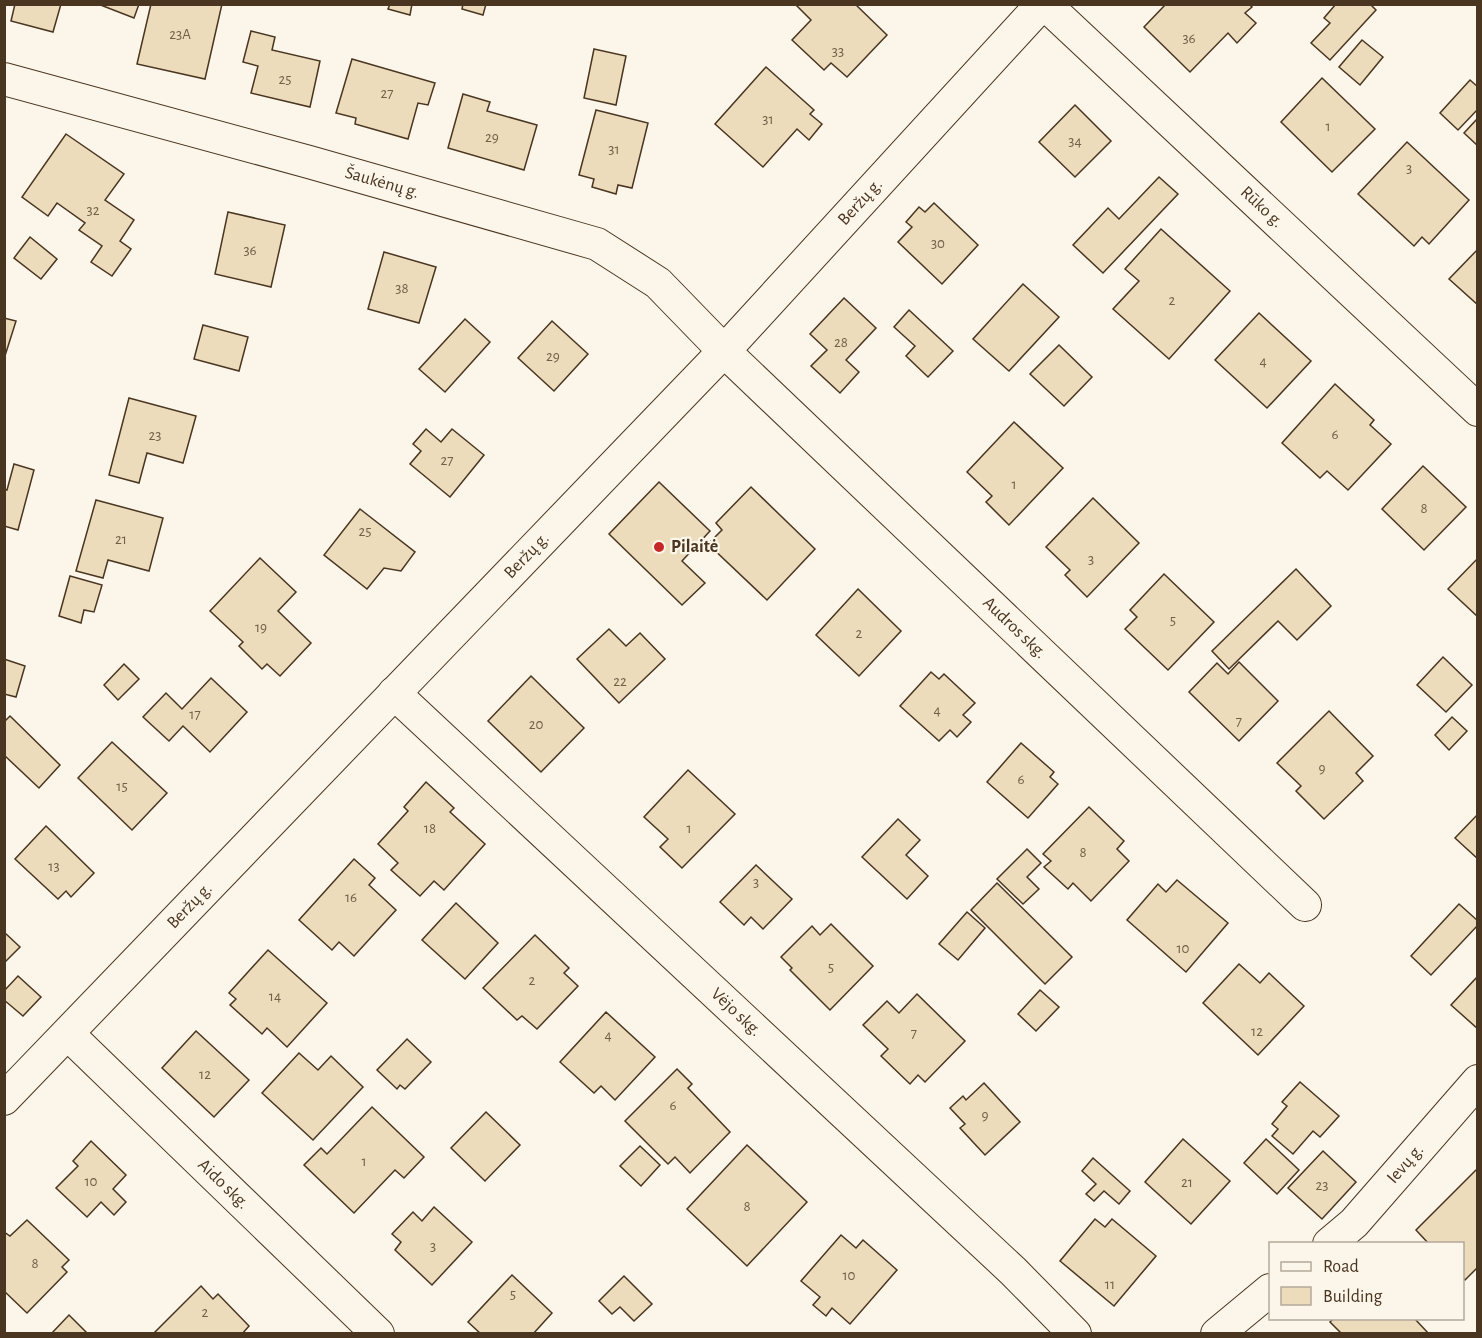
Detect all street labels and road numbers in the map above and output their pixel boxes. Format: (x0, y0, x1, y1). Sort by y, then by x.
street label: Šaukėnų g. (343, 161, 421, 202)
street label: Beržų g. (835, 175, 886, 229)
street label: Rūko g. (1237, 183, 1287, 231)
street label: Beržų g. (501, 529, 553, 582)
street label: Audros skg. (979, 594, 1050, 662)
street label: Beržų g. (164, 879, 216, 932)
street label: Vėjo skg. (707, 985, 765, 1040)
street label: Ievų g. (1384, 1141, 1427, 1187)
street label: Aido skg. (194, 1156, 252, 1213)

